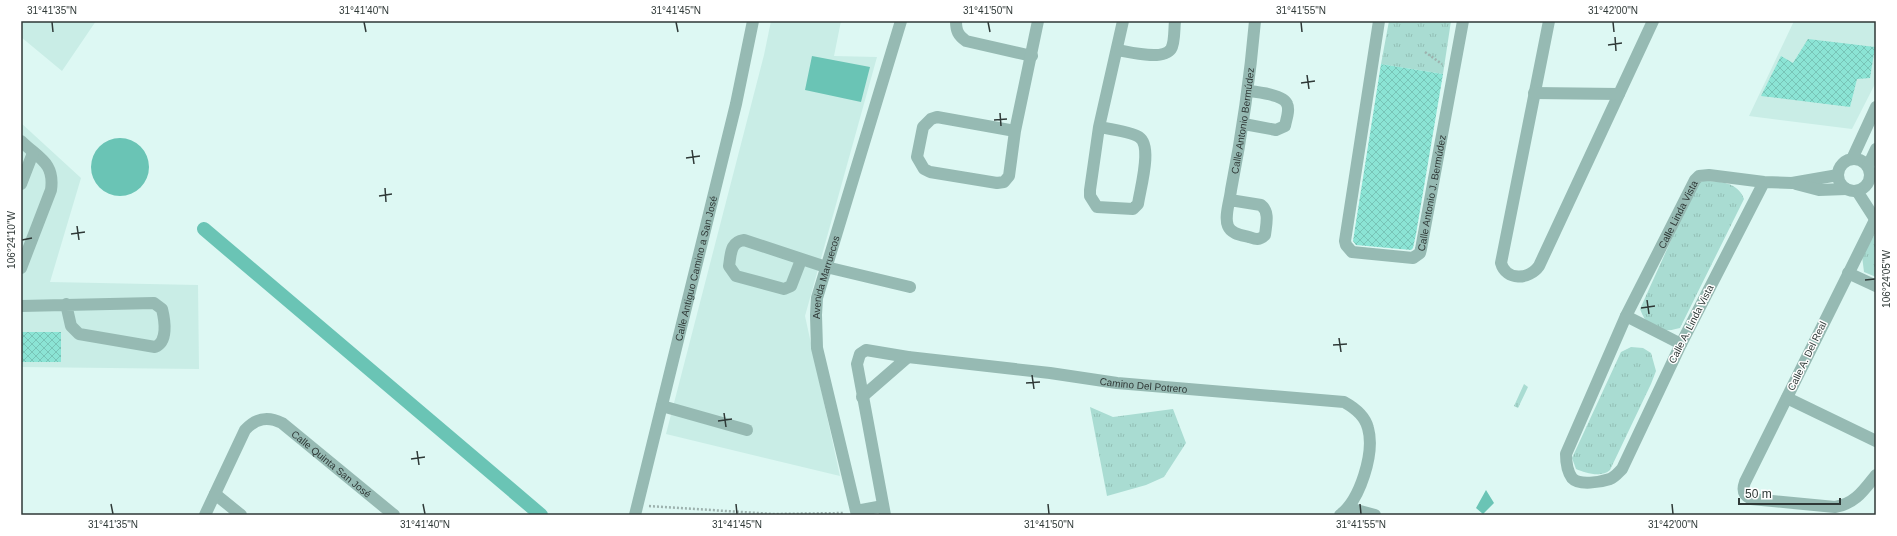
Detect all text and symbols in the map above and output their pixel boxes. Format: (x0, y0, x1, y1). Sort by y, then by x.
text: 31°41'35"N (27, 5, 77, 16)
text: 31°41'40"N (339, 5, 389, 16)
text: 31°41'45"N (651, 5, 701, 16)
text: 31°41'50"N (963, 5, 1013, 16)
text: 31°41'55"N (1276, 5, 1326, 16)
text: 31°42'00"N (1588, 5, 1638, 16)
street label: Calle Antonio Bermúdez (1229, 67, 1256, 175)
street label: Calle Antonio J. Bermúdez (1415, 134, 1447, 252)
street label: Calle Linda Vista (1656, 178, 1700, 250)
street label: Calle Antiguo Camino a San José (672, 194, 719, 342)
text: 106°24'10"W (6, 211, 17, 269)
street label: Avenida Marruecos (810, 234, 841, 319)
text: 106°24'05"W (1881, 250, 1892, 308)
street label: Calle A. Linda Vista (1666, 283, 1716, 365)
street label: Calle A. Del Real (1785, 320, 1829, 392)
street label: Camino Del Potrero (1099, 375, 1188, 394)
street label: Calle Quinta San José (290, 428, 374, 500)
scale bar (1739, 480, 1840, 506)
text: 50 m (1745, 487, 1772, 501)
text: 31°41'35"N (88, 519, 138, 530)
text: 31°41'40"N (400, 519, 450, 530)
text: 31°41'45"N (712, 519, 762, 530)
text: 31°41'50"N (1024, 519, 1074, 530)
text: 31°41'55"N (1336, 519, 1386, 530)
text: 31°42'00"N (1648, 519, 1698, 530)

